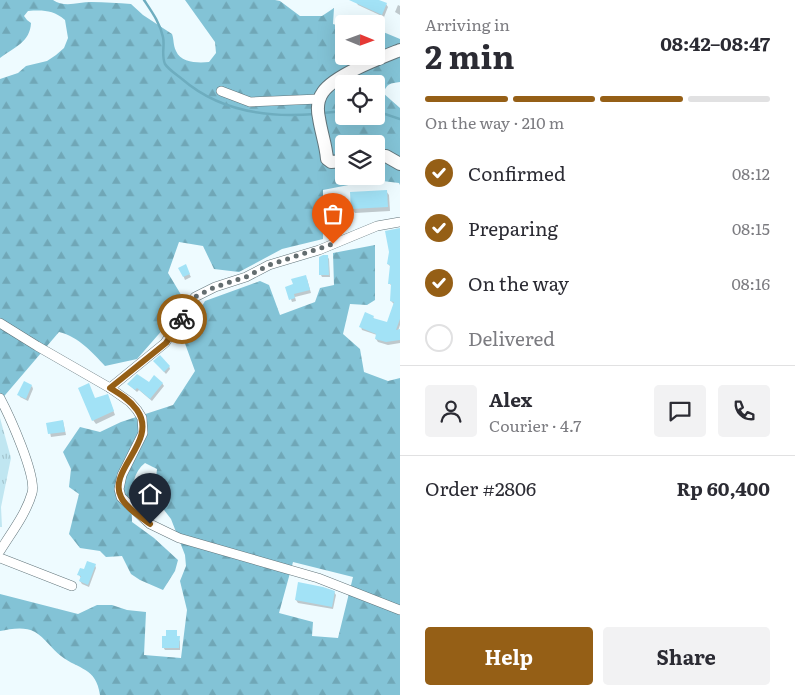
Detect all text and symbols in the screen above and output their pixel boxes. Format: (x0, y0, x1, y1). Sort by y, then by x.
text: Arriving in (425, 12, 510, 36)
north arrow (335, 15, 385, 65)
map controls (335, 15, 385, 185)
text: 08:42–08:47 (660, 29, 770, 57)
text: 2 min (425, 31, 514, 79)
button: locate (335, 75, 385, 125)
text: On the way · 210 m (425, 110, 564, 134)
button: layers (335, 135, 385, 185)
icon: check (425, 159, 453, 187)
text: Confirmed (468, 159, 566, 187)
text: 08:12 (732, 161, 770, 185)
pin (312, 193, 354, 244)
icon: bag (319, 200, 347, 228)
icon: check (425, 214, 453, 242)
text: Preparing (468, 214, 558, 242)
text: 08:15 (732, 216, 770, 240)
icon: check (425, 269, 453, 297)
text: On the way (468, 269, 569, 297)
text: 08:16 (732, 271, 770, 295)
courier (157, 294, 207, 344)
icon: bike (168, 305, 196, 333)
text: Delivered (468, 324, 555, 352)
button: person (425, 385, 477, 437)
text: Alex (489, 385, 532, 413)
button: chat (654, 385, 706, 437)
button: phone (718, 385, 770, 437)
text: Courier · 4.7 (489, 413, 581, 437)
pin (129, 473, 171, 524)
text: Order #2806 (425, 474, 536, 502)
text: Rp 60,400 (677, 474, 770, 502)
icon: home (136, 480, 164, 508)
button: Help (425, 627, 593, 685)
button: Share (603, 627, 770, 685)

